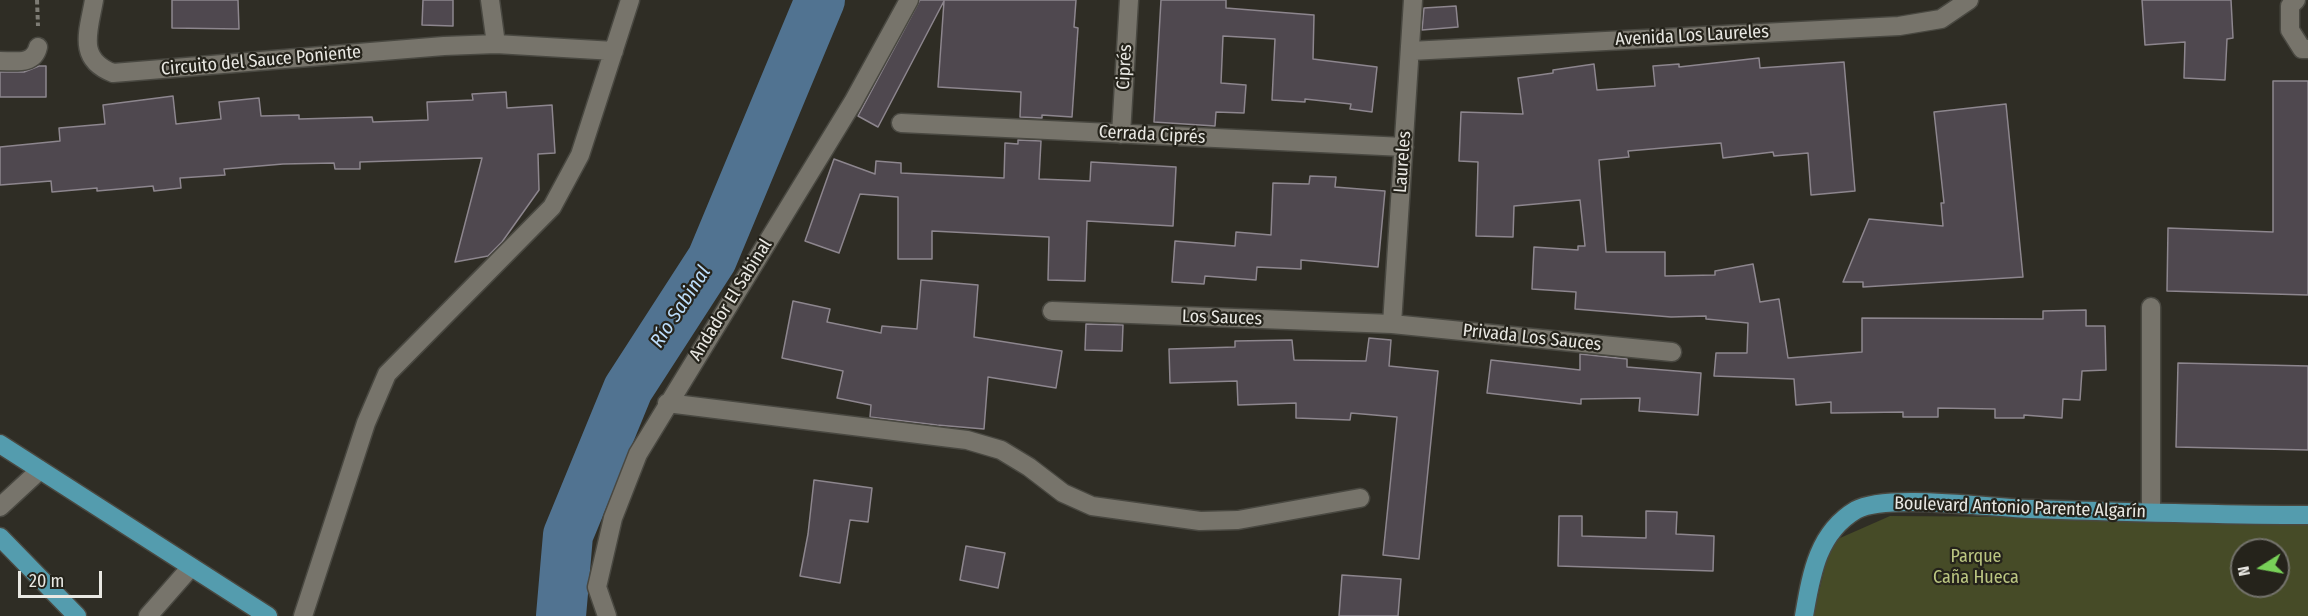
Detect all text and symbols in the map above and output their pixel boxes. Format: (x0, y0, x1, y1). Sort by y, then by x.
street label: Avenida Los Laureles (1615, 21, 1769, 51)
street label: Circuito del Sauce Poniente (160, 41, 362, 81)
street label: Ciprés (1113, 44, 1137, 90)
street label: Cerrada Ciprés (1098, 121, 1206, 149)
street label: Laureles (1390, 130, 1416, 194)
street label: Andador El Sabinal (685, 235, 777, 365)
water label: Río Sabinal (646, 262, 716, 352)
street label: Los Sauces (1182, 306, 1262, 330)
street label: Privada Los Sauces (1462, 320, 1602, 356)
street label: Boulevard Antonio Parente Algarín (1894, 493, 2146, 523)
north arrow (2230, 538, 2290, 598)
park label: Parque Caña Hueca (1933, 546, 2019, 588)
scale bar (21, 559, 105, 597)
text: N (2234, 565, 2254, 578)
text: 20 m (29, 570, 64, 592)

